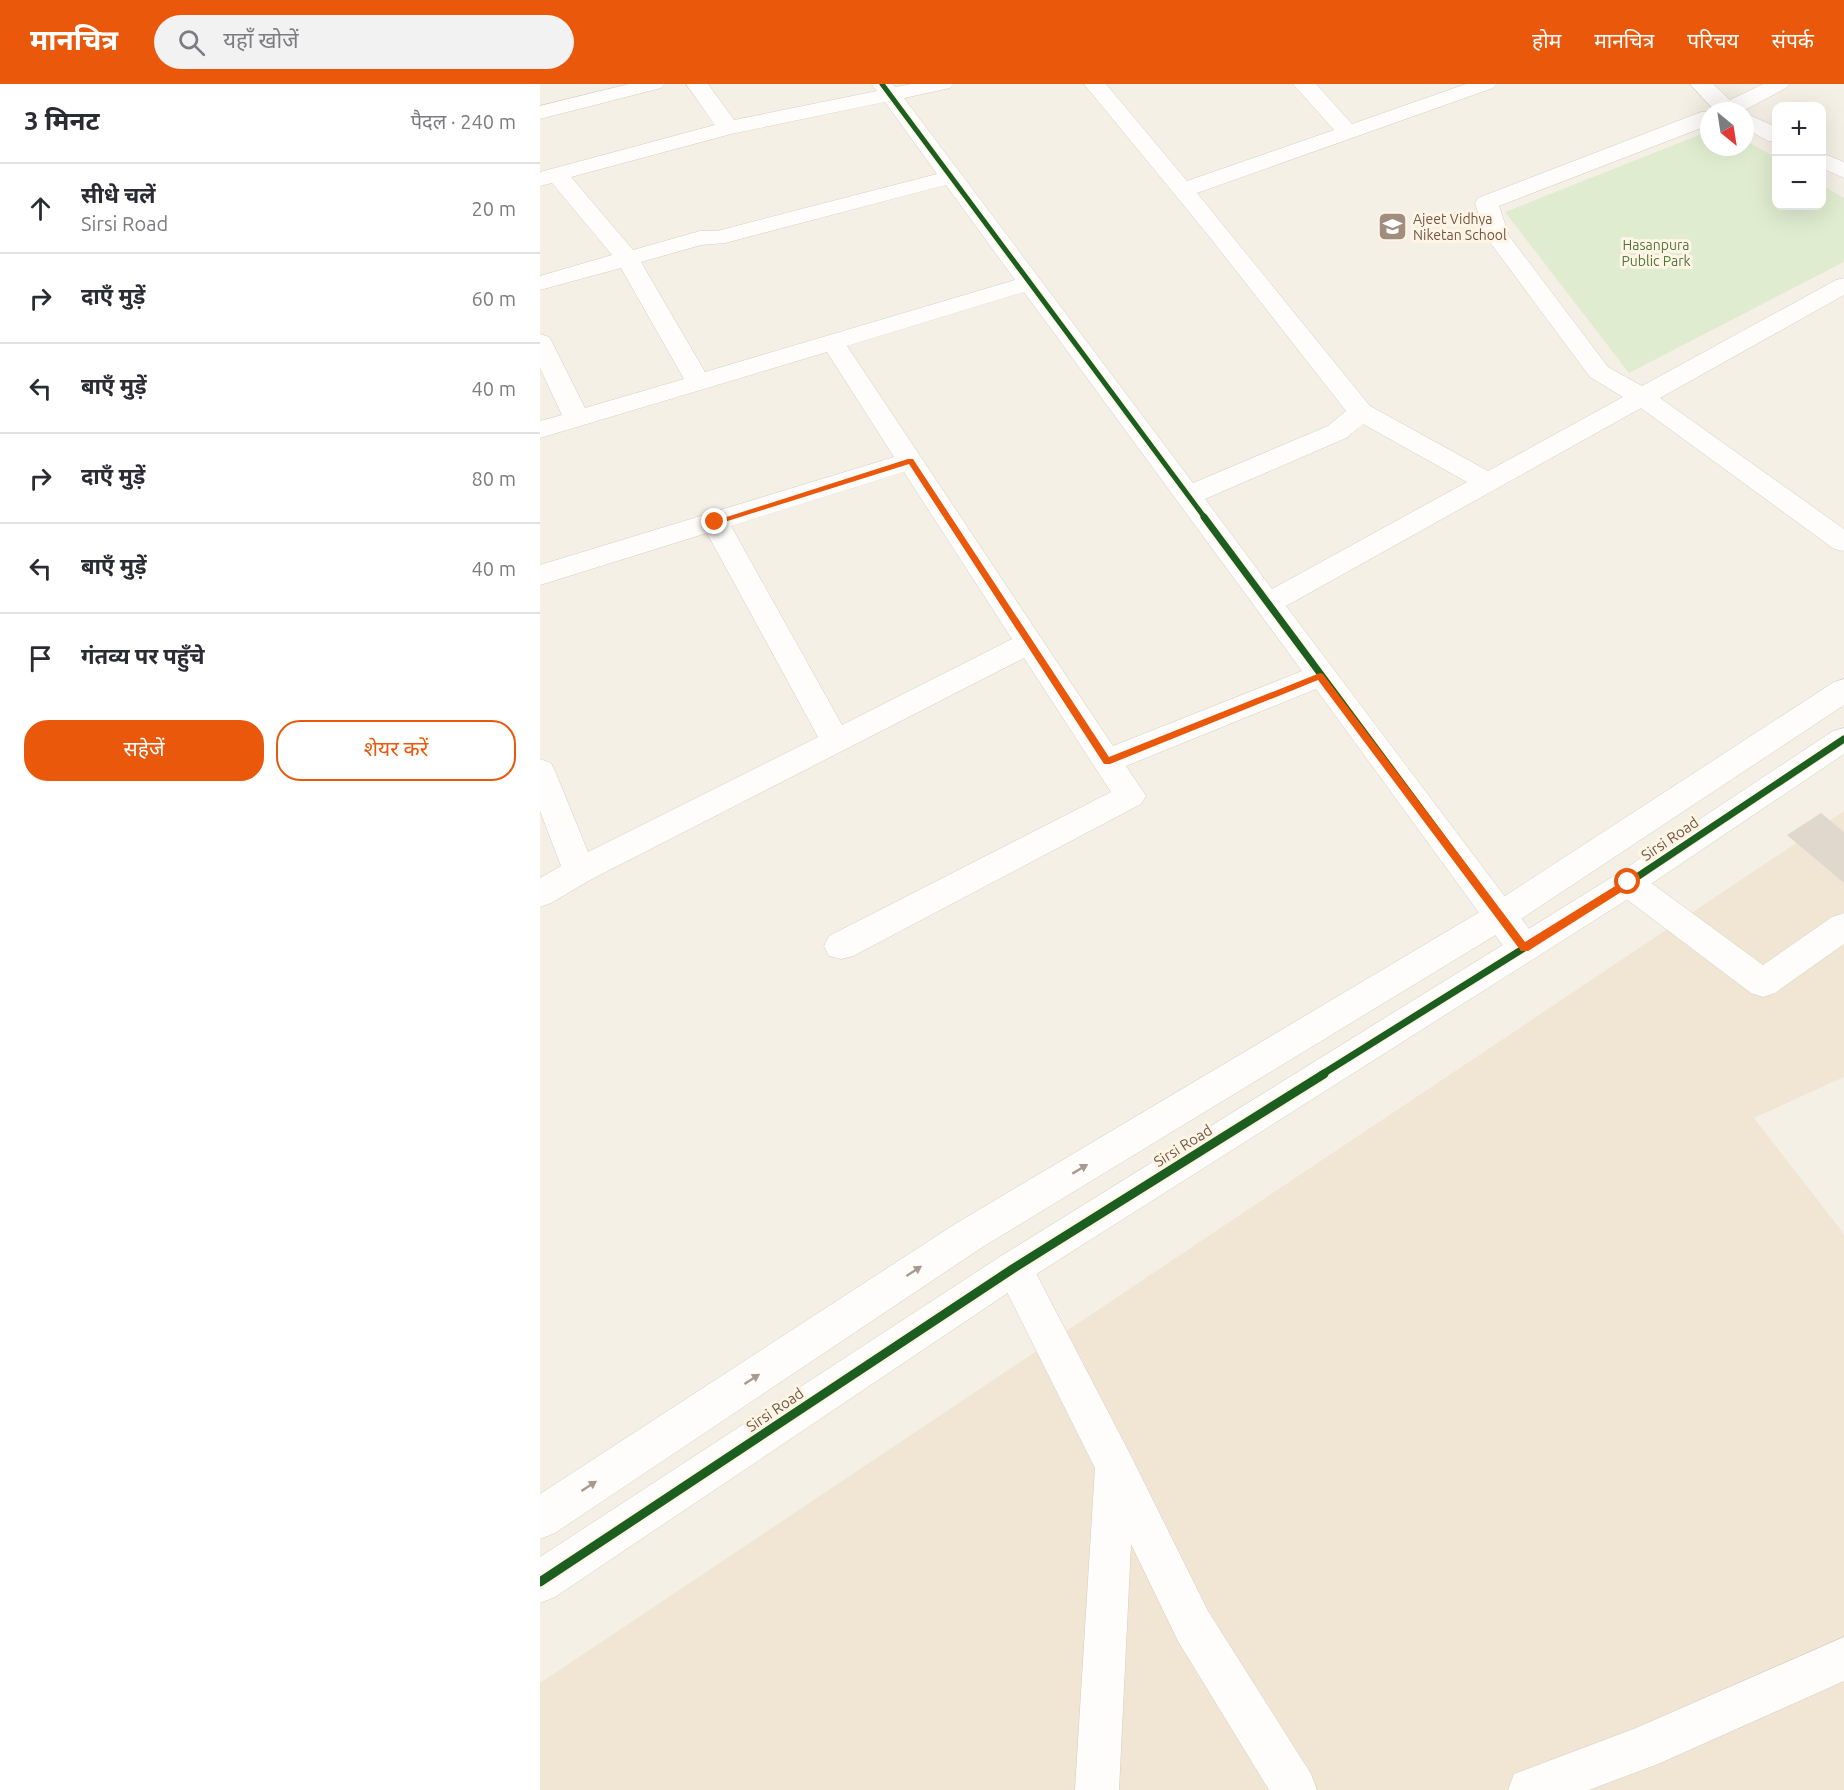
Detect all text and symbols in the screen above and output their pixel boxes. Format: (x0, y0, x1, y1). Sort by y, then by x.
search box (154, 15, 574, 69)
text: मानचित्र (30, 24, 118, 55)
icon: search (175, 26, 208, 59)
text: यहाँ खोजें (223, 27, 298, 52)
text: होम (1532, 28, 1561, 52)
text: मानचित्र (1594, 28, 1654, 52)
text: परिचय (1687, 28, 1739, 52)
text: संपर्क (1772, 28, 1814, 52)
north arrow (1700, 102, 1754, 156)
map controls (1772, 102, 1826, 210)
button: + (1772, 102, 1826, 156)
text: 3 मिनट (24, 106, 99, 135)
text: पैदल · 240 m (411, 110, 516, 133)
button: − (1772, 156, 1826, 210)
text: सीधे चलें (81, 182, 156, 207)
icon: ahead (24, 192, 57, 225)
text: 20 m (472, 197, 516, 220)
school or university icon: Ajeet Vidhya Niketan School (1376, 211, 1408, 243)
place label: Ajeet Vidhya Niketan School (1413, 211, 1507, 243)
text: Sirsi Road (81, 212, 168, 235)
park label: Hasanpura Public Park (1621, 237, 1691, 269)
icon: right (24, 282, 57, 315)
text: दाएँ मुड़ें (81, 283, 145, 308)
text: 60 m (472, 287, 516, 310)
icon: left (24, 372, 57, 405)
text: बाएँ मुड़ें (81, 373, 147, 398)
text: 40 m (472, 377, 516, 400)
icon: right (24, 462, 57, 495)
text: दाएँ मुड़ें (81, 463, 145, 488)
text: 80 m (472, 467, 516, 490)
route end (701, 508, 727, 534)
icon: left (24, 552, 57, 585)
text: बाएँ मुड़ें (81, 553, 147, 578)
text: 40 m (472, 557, 516, 580)
icon: arrive (24, 642, 57, 675)
text: गंतव्य पर पहुँचे (81, 643, 205, 668)
button: सहेजें (24, 720, 264, 781)
button: शेयर करें (276, 720, 516, 781)
street label: Sirsi Road (1638, 813, 1702, 864)
route start (1614, 868, 1640, 894)
street label: Sirsi Road (1151, 1121, 1215, 1170)
one-way arrow (1072, 1163, 1088, 1174)
one-way arrow (906, 1266, 923, 1277)
one-way arrow (743, 1373, 759, 1385)
street label: Sirsi Road (743, 1384, 807, 1435)
one-way arrow (581, 1481, 597, 1492)

